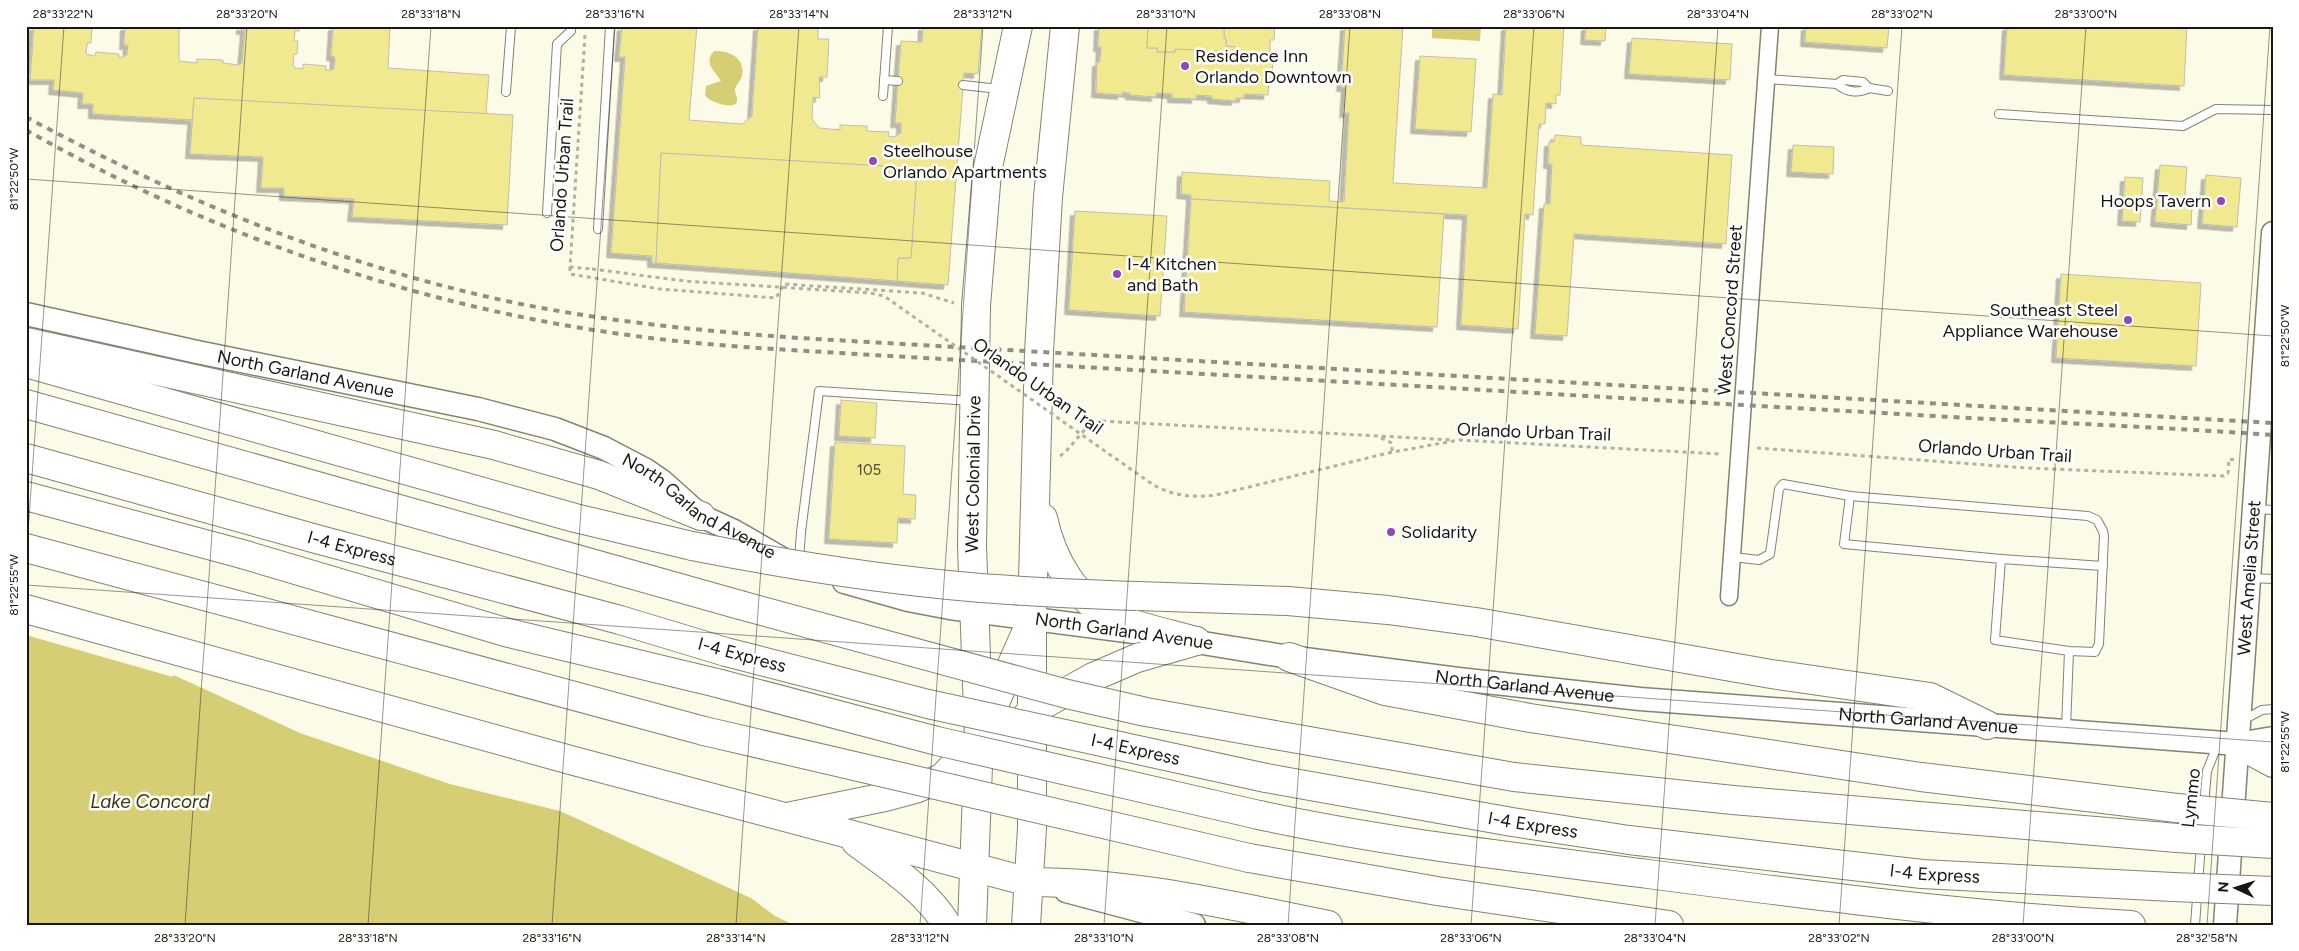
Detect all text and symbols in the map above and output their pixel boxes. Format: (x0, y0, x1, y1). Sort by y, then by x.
text: 28°33'22"N (33, 7, 93, 21)
text: 28°33'20"N (216, 7, 278, 21)
text: 28°33'18"N (401, 7, 461, 21)
text: 28°33'16"N (586, 7, 644, 21)
text: 28°33'14"N (769, 7, 829, 21)
text: 28°33'12"N (954, 7, 1012, 21)
text: 28°33'10"N (1136, 7, 1196, 21)
text: 28°33'08"N (1319, 7, 1381, 21)
text: 28°33'06"N (1503, 7, 1565, 21)
text: 28°33'04"N (1687, 7, 1749, 21)
text: 28°33'02"N (1871, 7, 1933, 21)
text: 28°33'00"N (2055, 7, 2117, 21)
place label: Residence Inn Orlando Downtown (1195, 45, 1352, 88)
marker: Residence Inn Orlando Downtown (1179, 60, 1191, 72)
street label: Orlando Urban Trail (546, 97, 578, 253)
place label: Steelhouse Orlando Apartments (883, 140, 1047, 183)
text: 81°22'50"W (7, 147, 21, 210)
marker: Steelhouse Orlando Apartments (867, 155, 879, 167)
place label: Hoops Tavern (2100, 190, 2211, 212)
marker: Hoops Tavern (2215, 195, 2227, 207)
street label: West Concord Street (1713, 224, 1747, 396)
place label: I-4 Kitchen and Bath (1127, 253, 1217, 296)
marker: I-4 Kitchen and Bath (1111, 268, 1123, 280)
place label: Southeast Steel Appliance Warehouse (1943, 299, 2118, 342)
text: 81°22'50"W (2278, 304, 2292, 367)
marker: Southeast Steel Appliance Warehouse (2122, 314, 2134, 326)
street label: Orlando Urban Trail (969, 333, 1107, 439)
street label: North Garland Avenue (215, 345, 396, 403)
street label: West Colonial Drive (961, 395, 986, 553)
street label: Orlando Urban Trail (1457, 418, 1611, 446)
street label: Orlando Urban Trail (1917, 435, 2073, 467)
street label: North Garland Avenue (618, 448, 780, 564)
house number: 105 (857, 461, 881, 479)
street label: West Amelia Street (2233, 499, 2265, 656)
place label: Solidarity (1401, 521, 1477, 543)
street label: I-4 Express (305, 526, 398, 571)
marker: Solidarity (1385, 526, 1397, 538)
text: 81°22'55"W (7, 554, 21, 616)
street label: North Garland Avenue (1033, 608, 1215, 654)
street label: I-4 Express (695, 633, 789, 677)
street label: North Garland Avenue (1434, 665, 1615, 707)
street label: North Garland Avenue (1838, 703, 2019, 738)
text: 81°22'55"W (2278, 711, 2292, 773)
street label: I-4 Express (1089, 729, 1182, 770)
street label: Lymmo (2177, 767, 2205, 829)
water label: Lake Concord (90, 790, 211, 813)
street label: I-4 Express (1486, 807, 1579, 843)
street label: I-4 Express (1888, 859, 1981, 888)
north arrow (2212, 864, 2262, 914)
text: N (2215, 881, 2232, 893)
text: 28°33'20"N (154, 931, 216, 945)
text: 28°33'18"N (338, 931, 398, 945)
text: 28°33'16"N (523, 931, 581, 945)
text: 28°33'14"N (706, 931, 766, 945)
text: 28°33'12"N (891, 931, 949, 945)
text: 28°33'10"N (1074, 931, 1134, 945)
text: 28°33'08"N (1257, 931, 1319, 945)
text: 28°33'06"N (1440, 931, 1502, 945)
text: 28°33'04"N (1624, 931, 1686, 945)
text: 28°33'02"N (1808, 931, 1870, 945)
text: 28°33'00"N (1992, 931, 2054, 945)
text: 28°32'58"N (2176, 931, 2238, 945)

